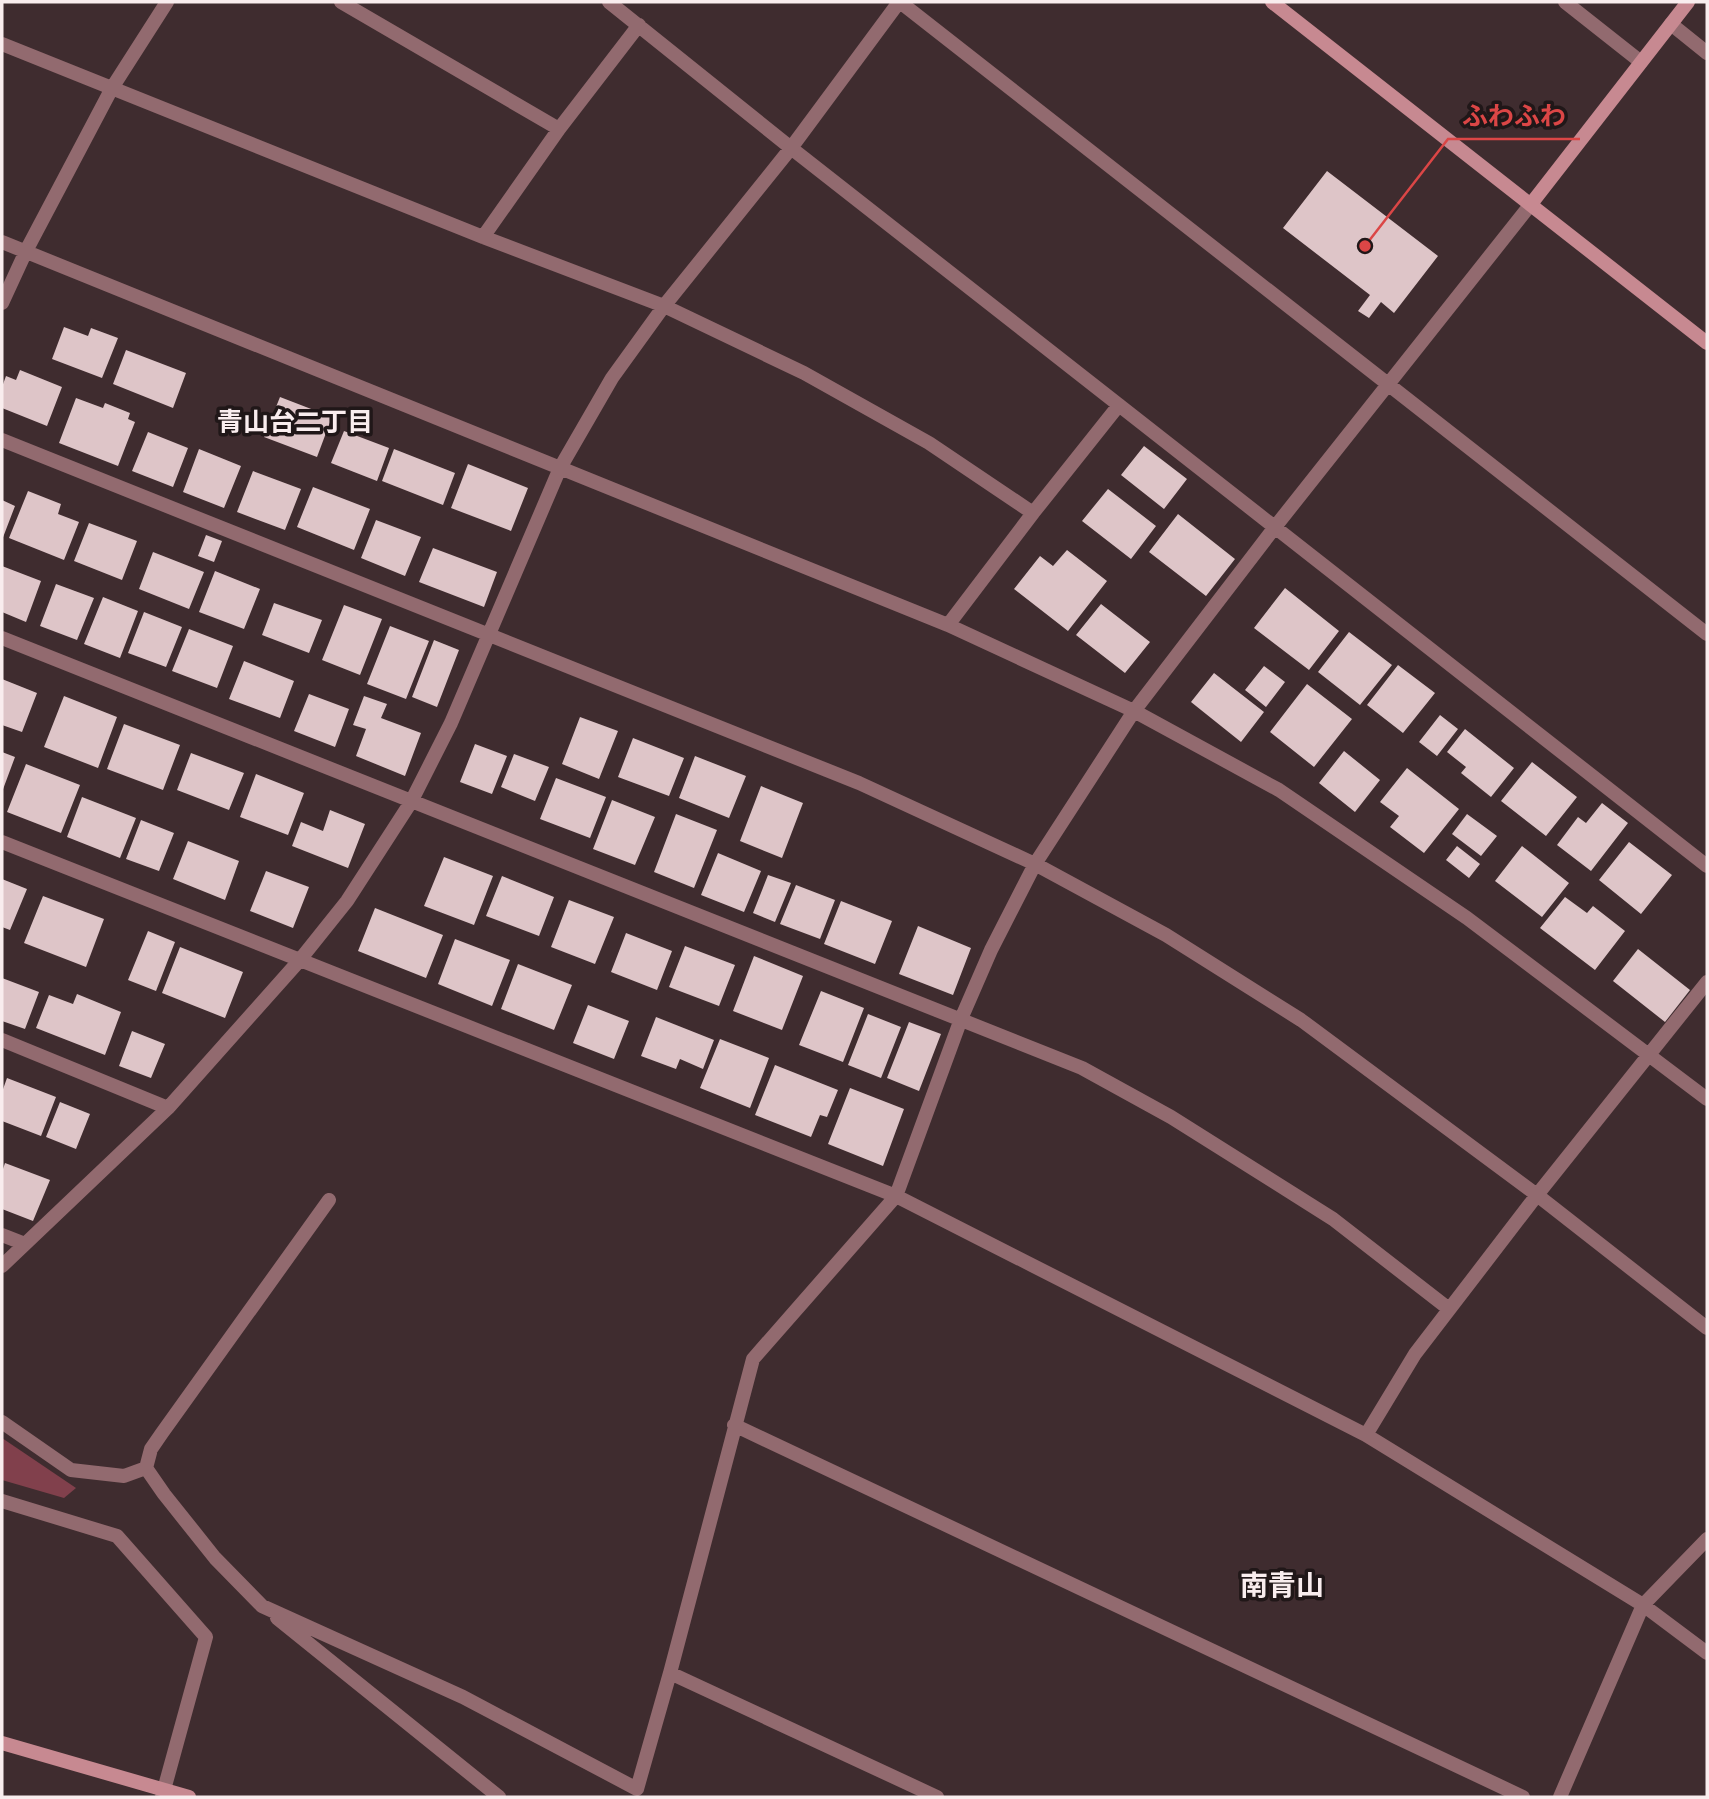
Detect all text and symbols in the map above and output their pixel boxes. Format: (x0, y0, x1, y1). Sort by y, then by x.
callout: ふわふわ (1448, 92, 1580, 139)
text: ふわふわ (1462, 99, 1566, 132)
district label: 青山台二丁目 (217, 405, 373, 438)
district label: 南青山 (1240, 1567, 1324, 1602)

